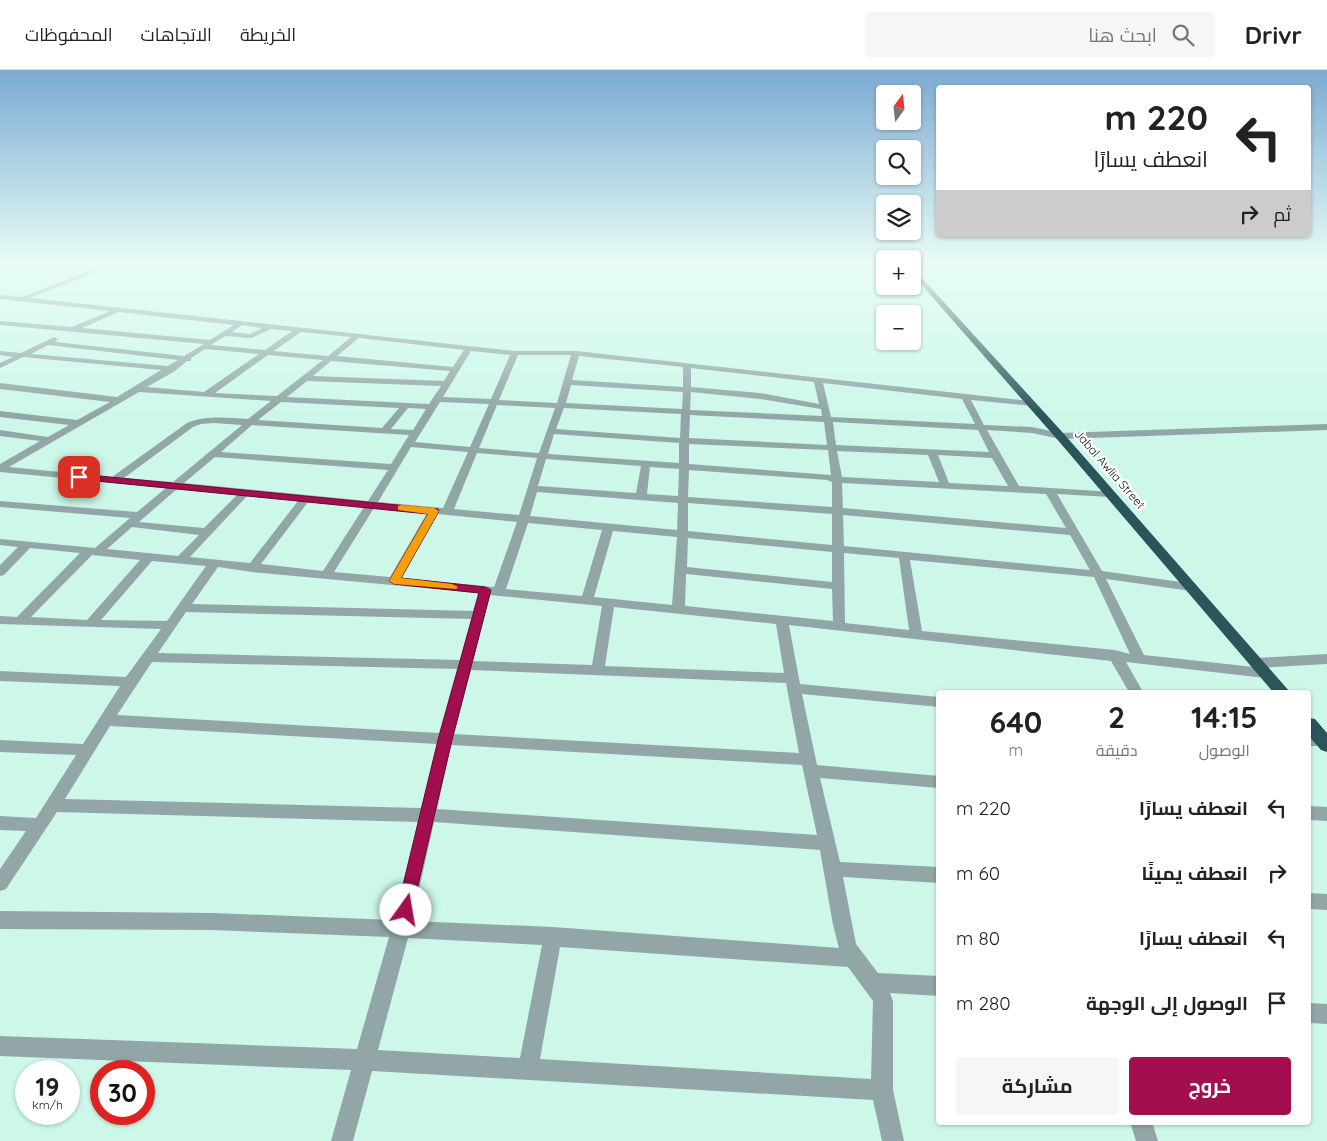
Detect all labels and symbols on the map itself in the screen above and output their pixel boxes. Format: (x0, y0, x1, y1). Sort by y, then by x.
north arrow (876, 85, 921, 130)
street label: Jabal Awlia Street (1072, 426, 1148, 512)
pin (58, 456, 100, 498)
position arrow (379, 883, 431, 935)
speed limit sign: 30 (90, 1060, 155, 1125)

